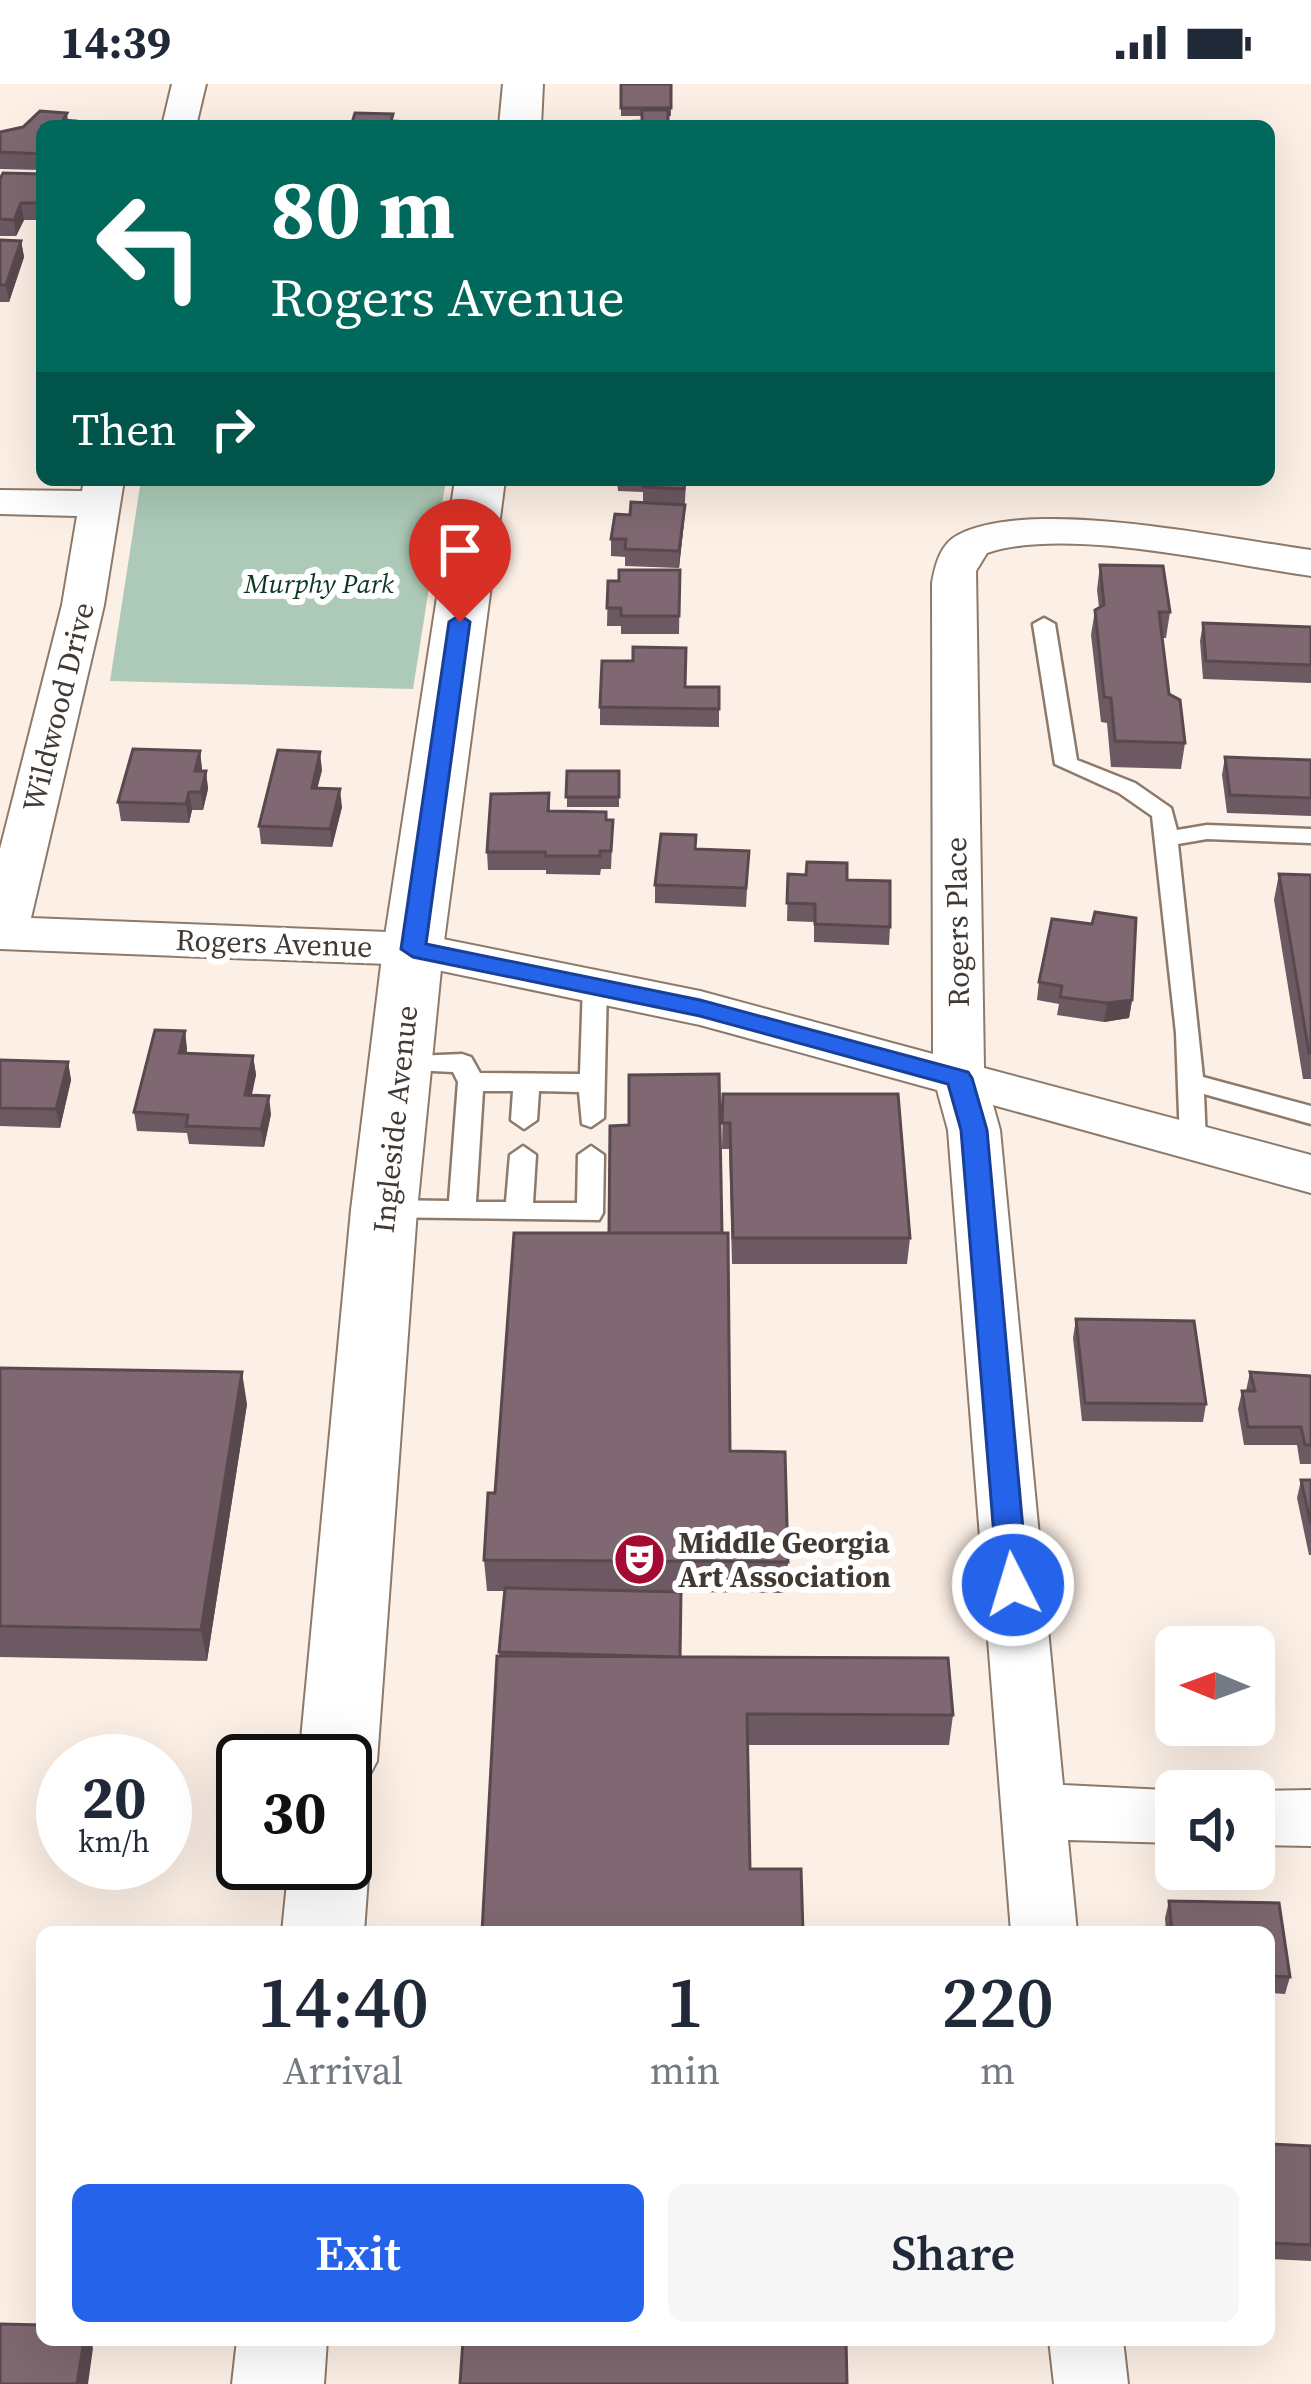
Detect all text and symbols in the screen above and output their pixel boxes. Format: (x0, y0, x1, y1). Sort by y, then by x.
text: 14:39 (60, 11, 171, 73)
text: 80 m (270, 151, 455, 266)
icon: left (72, 168, 228, 324)
text: Rogers Avenue (270, 260, 625, 334)
icon: right (200, 396, 266, 462)
text: Then (72, 398, 176, 460)
pin (409, 499, 511, 622)
icon: arrive (427, 517, 493, 583)
park label: Murphy Park (243, 565, 394, 602)
street label: Wildwood Drive (12, 598, 104, 816)
street label: Rogers Place (935, 837, 979, 1007)
street label: Rogers Avenue (175, 919, 373, 967)
street label: Ingleside Avenue (363, 1003, 427, 1235)
place label: Middle Georgia Art Association (678, 1522, 891, 1597)
position arrow (950, 1522, 1076, 1648)
theatre icon: Middle Georgia Art Association (611, 1531, 667, 1587)
north arrow (1155, 1626, 1275, 1746)
map controls (1155, 1626, 1275, 1890)
speed limit sign: 30 (216, 1734, 372, 1890)
text: 20 (81, 1756, 147, 1838)
button: sound (1155, 1770, 1275, 1890)
text: km/h (78, 1821, 150, 1862)
text: 14:40 (257, 1952, 429, 2051)
text: 1 (666, 1952, 704, 2051)
text: 220 (941, 1952, 1054, 2051)
text: Arrival (283, 2044, 403, 2097)
text: min (650, 2044, 720, 2097)
text: m (980, 2044, 1015, 2097)
button: Exit (72, 2184, 644, 2322)
button: Share (668, 2184, 1239, 2322)

